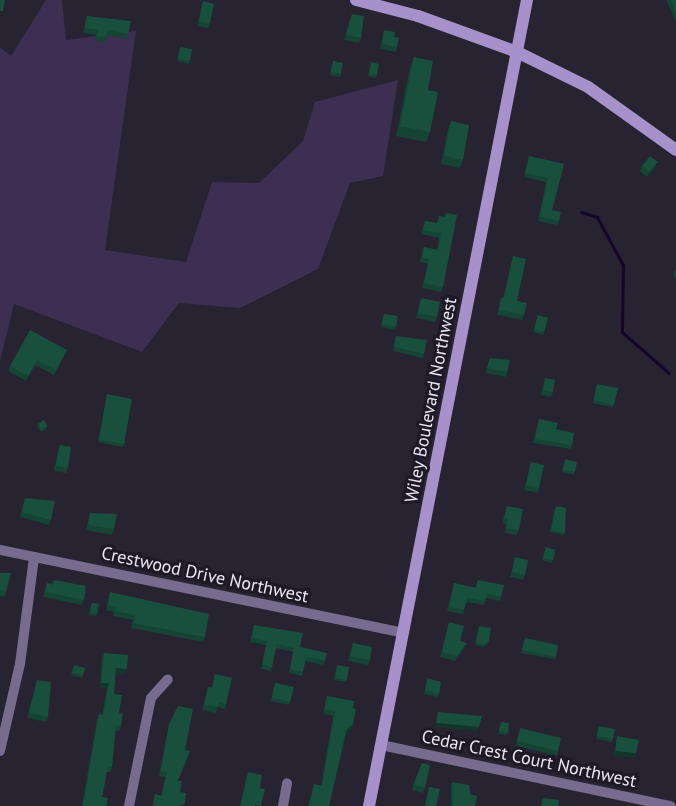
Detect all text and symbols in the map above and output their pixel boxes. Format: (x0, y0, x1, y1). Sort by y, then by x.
street label: Wiley Boulevard Northwest (400, 295, 462, 505)
street label: Crestwood Drive Northwest (100, 542, 310, 608)
street label: Cedar Crest Court Northwest (420, 726, 638, 792)

